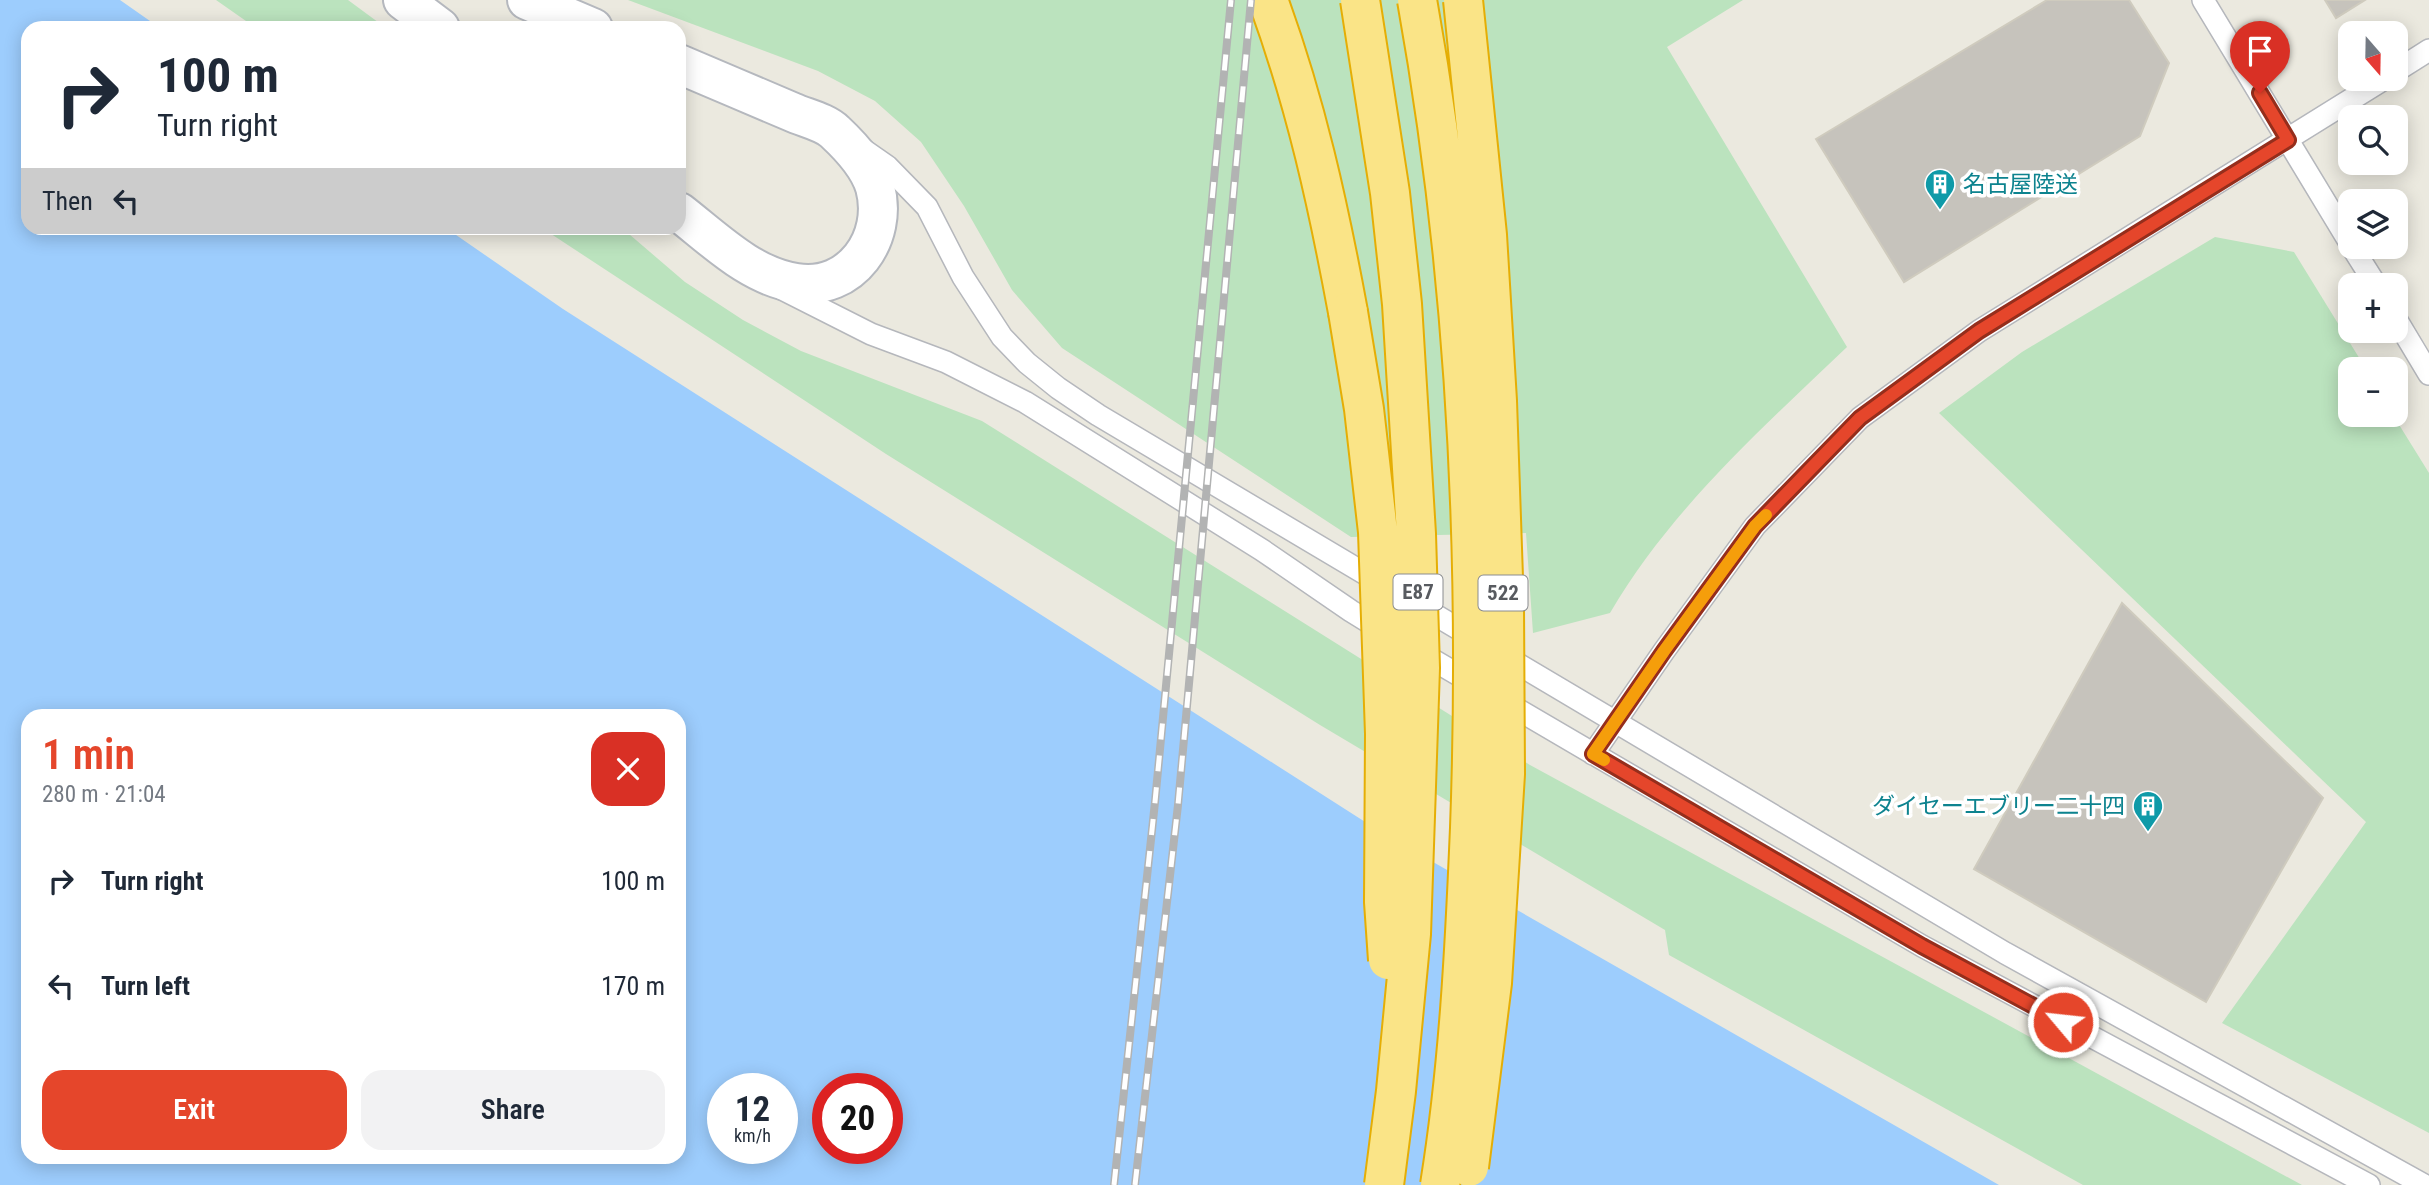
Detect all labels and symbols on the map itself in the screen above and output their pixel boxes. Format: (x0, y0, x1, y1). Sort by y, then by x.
pin (2230, 21, 2290, 93)
north arrow (2338, 21, 2408, 91)
building icon: 名古屋陸送 (1923, 167, 1957, 211)
place label: 名古屋陸送 (1963, 171, 2078, 198)
road number: E87 (1394, 574, 1442, 610)
road number: 522 (1478, 576, 1528, 610)
building icon: ダイセーエブリー二十四 (2131, 789, 2165, 833)
place label: ダイセーエブリー二十四 (1872, 793, 2125, 820)
position arrow (2026, 985, 2100, 1059)
speed limit sign: 20 (812, 1073, 903, 1164)

